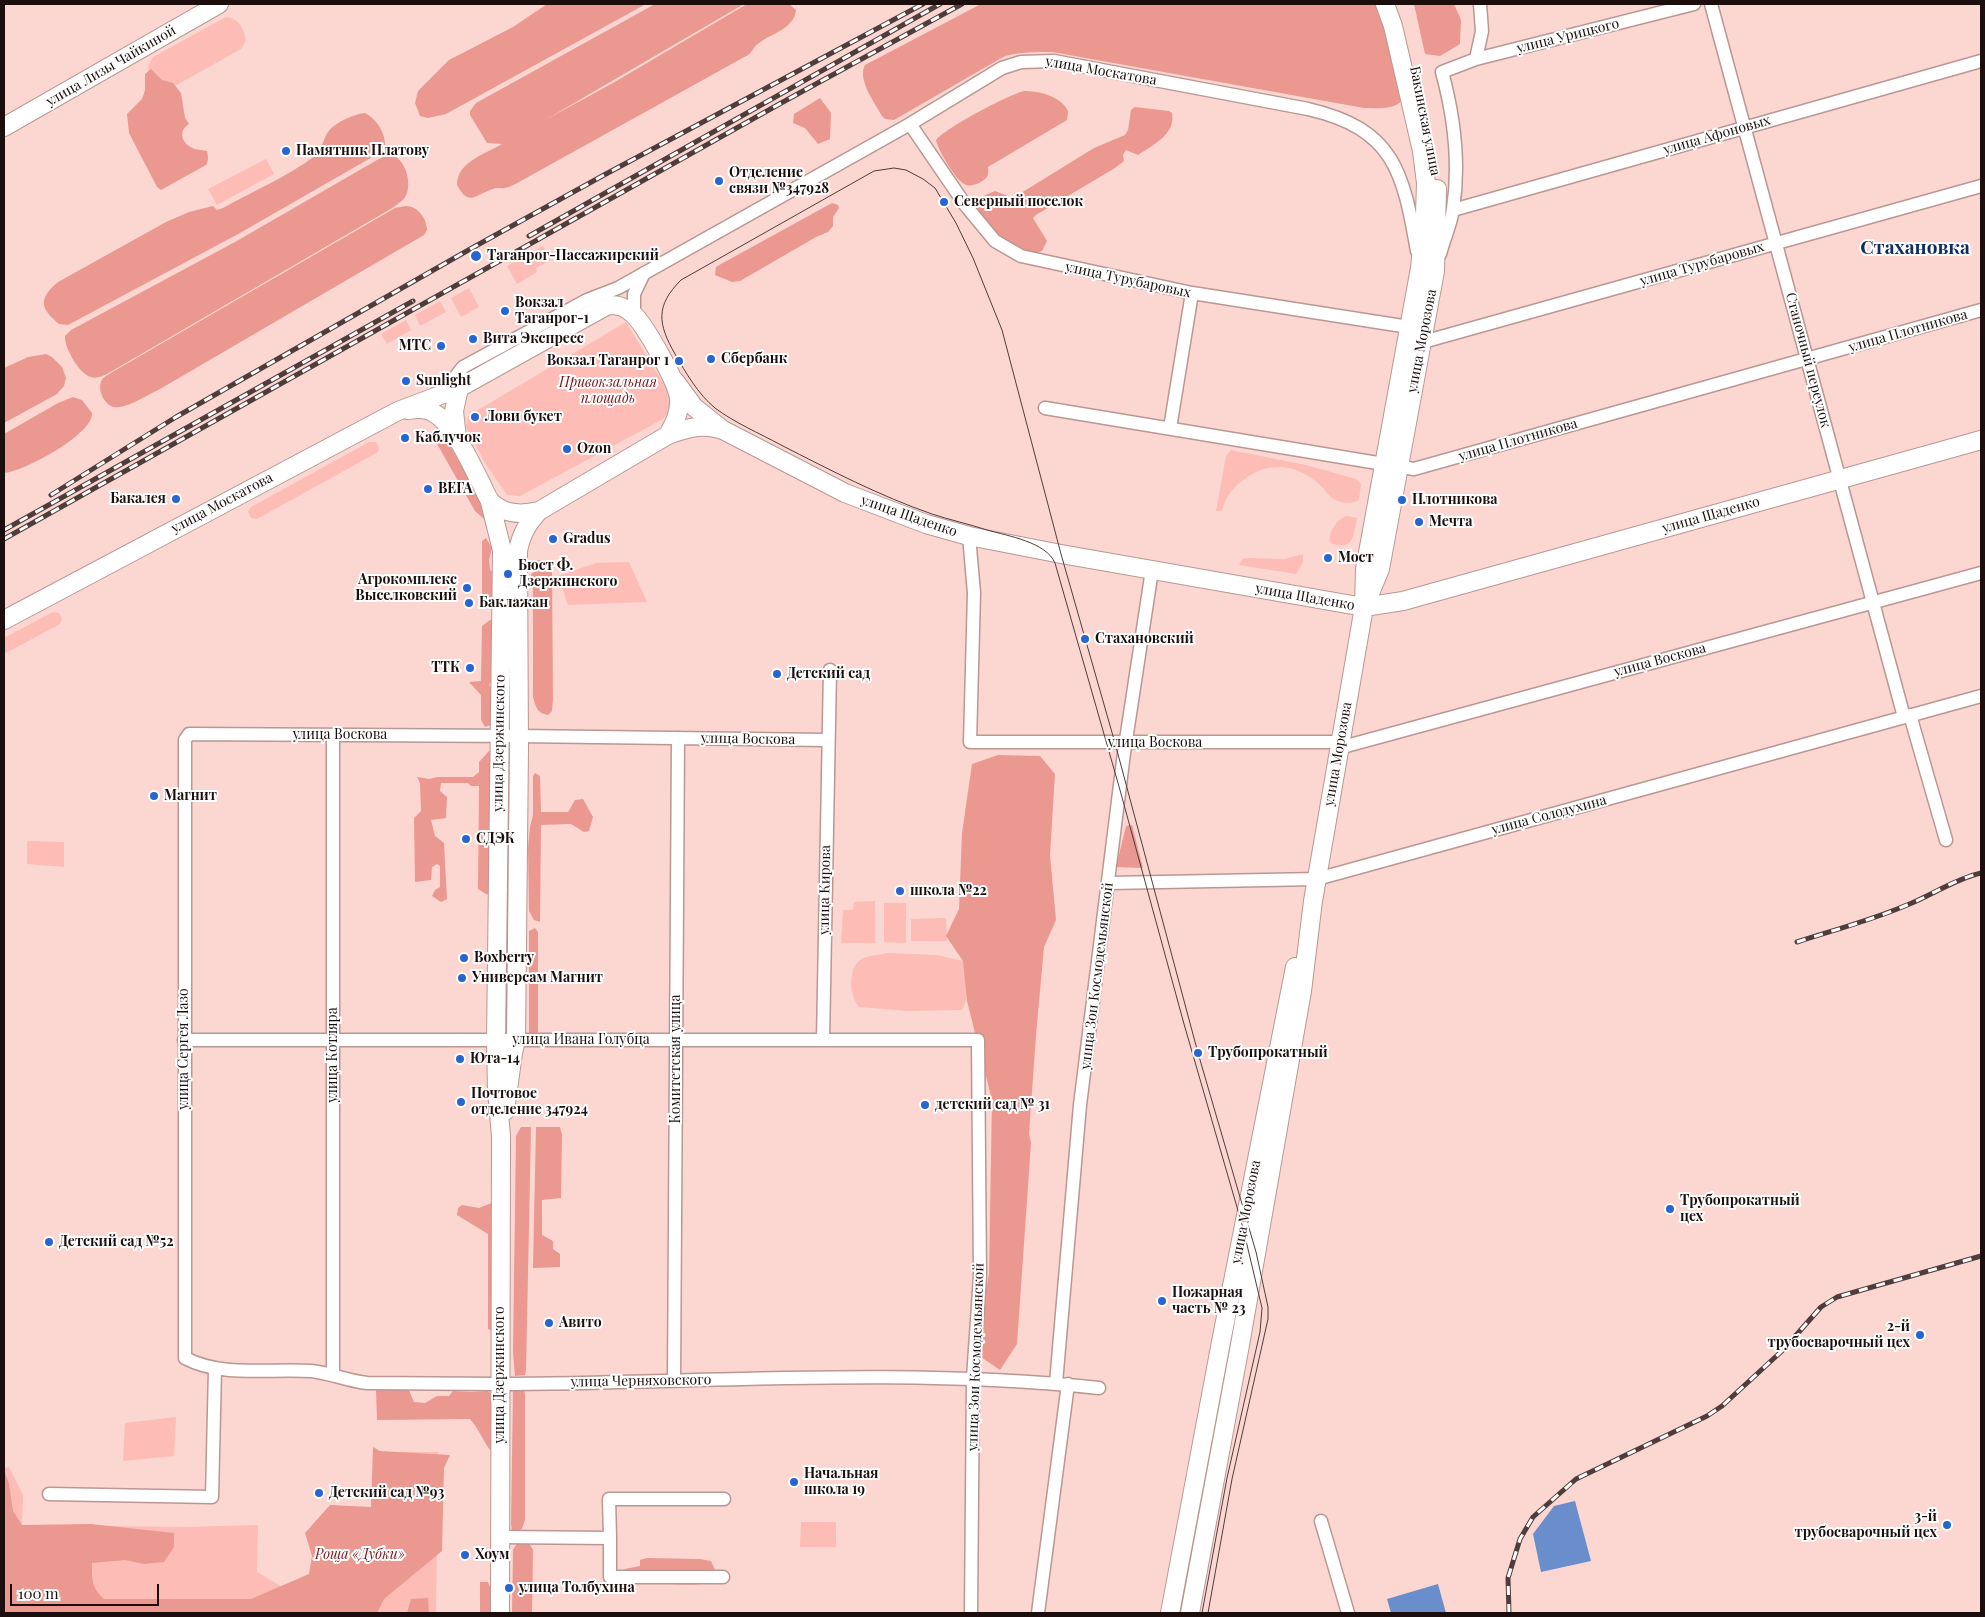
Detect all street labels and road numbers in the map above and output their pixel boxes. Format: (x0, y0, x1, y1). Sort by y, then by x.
street label: улица Урицкого (1515, 15, 1621, 57)
street label: улица Лизы Чайкиной (43, 22, 179, 110)
street label: улица Москатова (1044, 53, 1158, 89)
street label: Бакинская улица (1406, 65, 1444, 177)
street label: улица Афоновых (1662, 112, 1772, 158)
street label: улица Турубаровых (1638, 238, 1766, 290)
street label: улица Турубаровых (1064, 258, 1192, 302)
street label: улица Морозова (1404, 288, 1440, 394)
street label: Станочный переулок (1782, 291, 1834, 429)
street label: улица Плотникова (1847, 306, 1969, 356)
street label: улица Плотникова (1457, 415, 1579, 465)
street label: улица Москатова (168, 469, 276, 537)
street label: улица Щаденко (859, 492, 959, 540)
street label: улица Щаденко (1660, 493, 1762, 537)
street label: улица Щаденко (1254, 580, 1356, 614)
street label: улица Воскова (1612, 640, 1708, 680)
street label: улица Дзержинского (489, 674, 509, 812)
street label: улица Морозова (1321, 701, 1355, 807)
street label: улица Воскова (293, 727, 387, 743)
street label: улица Воскова (701, 730, 795, 748)
street label: улица Воскова (1108, 735, 1202, 751)
street label: улица Солодухина (1490, 792, 1608, 838)
street label: улица Кирова (816, 845, 834, 935)
street label: улица Зои Космодемьянской (1077, 882, 1117, 1070)
street label: улица Сергея Лазо (176, 988, 192, 1110)
street label: Комитетская улица (668, 995, 684, 1123)
street label: улица Котляра (325, 1007, 341, 1103)
street label: улица Ивана Голубца (512, 1032, 650, 1048)
street label: улица Морозова (1228, 1159, 1264, 1265)
street label: улица Зои Космодемьянской (964, 1263, 988, 1451)
street label: улица Дзержинского (492, 1306, 508, 1444)
street label: улица Черняховского (571, 1371, 711, 1391)

